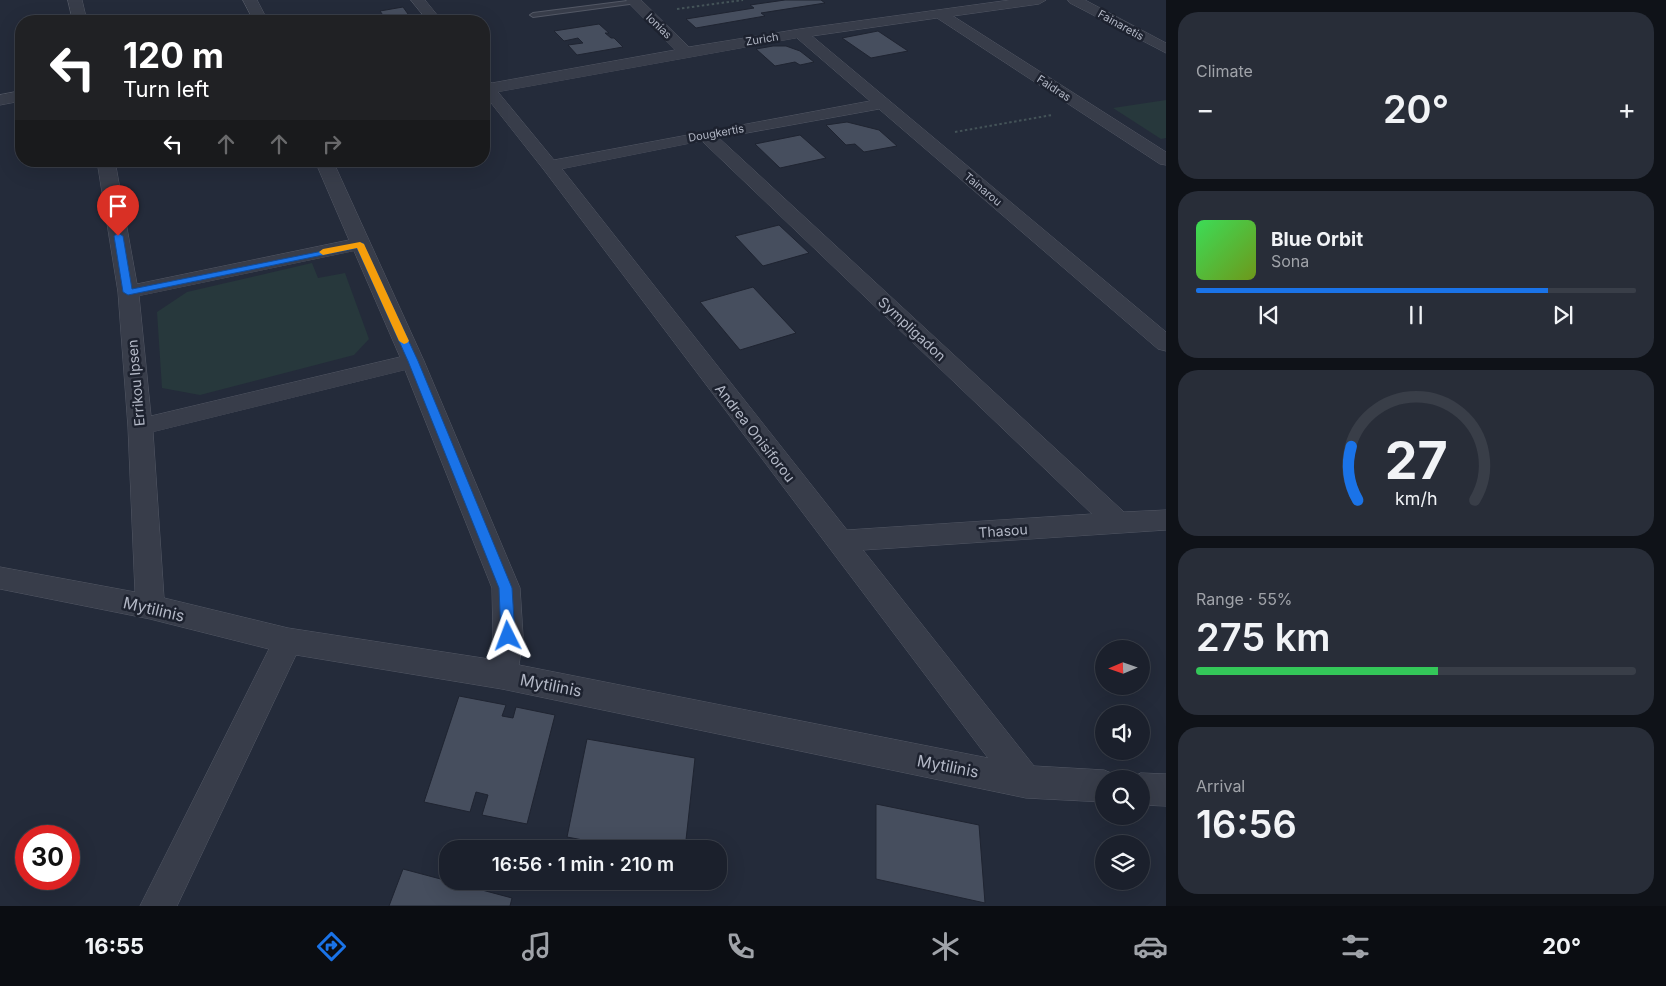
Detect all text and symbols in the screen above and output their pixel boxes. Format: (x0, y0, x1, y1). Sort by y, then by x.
street label: Fainaretis (1096, 7, 1147, 43)
street label: Ionias (643, 10, 675, 42)
street label: Zurich (745, 29, 779, 49)
text: 120 m (123, 34, 224, 76)
icon: left (40, 35, 105, 100)
text: Climate (1196, 61, 1253, 81)
street label: Faidras (1034, 72, 1074, 104)
text: Turn left (123, 76, 209, 102)
text: 20° (1383, 86, 1449, 132)
text: − (1196, 92, 1215, 126)
text: + (1617, 92, 1636, 126)
street label: Dougkertis (687, 121, 745, 145)
icon: left (159, 130, 187, 158)
icon: ahead (212, 130, 240, 158)
icon: ahead (265, 130, 293, 158)
icon: right (318, 130, 346, 158)
street label: Tainarou (961, 169, 1005, 209)
pin (97, 185, 139, 236)
icon: arrive (104, 192, 132, 220)
text: Blue Orbit (1271, 228, 1363, 251)
text: Sona (1271, 251, 1309, 271)
street label: Sympligadon (875, 293, 950, 364)
icon: previous (1255, 301, 1283, 329)
icon: pause (1402, 301, 1430, 329)
icon: next (1549, 301, 1577, 329)
street label: Errikou Ipsen (123, 339, 148, 427)
street label: Andrea Onisiforou (712, 380, 799, 485)
text: 27 (1385, 429, 1448, 492)
text: km/h (1395, 488, 1437, 509)
street label: Thasou (978, 520, 1028, 541)
text: Range · 55% (1196, 589, 1293, 609)
street label: Mytilinis (121, 592, 187, 626)
position arrow (481, 609, 533, 661)
text: 275 km (1196, 614, 1331, 660)
north arrow (1095, 640, 1150, 695)
map controls (1095, 640, 1150, 890)
street label: Mytilinis (518, 669, 584, 701)
button: sound (1095, 705, 1150, 760)
street label: Mytilinis (915, 750, 981, 782)
button: search (1095, 770, 1150, 825)
text: Arrival (1196, 776, 1245, 796)
text: 16:56 (1196, 801, 1297, 847)
speed limit sign: 30 (15, 825, 80, 890)
button: layers (1095, 835, 1150, 890)
text: 16:56 · 1 min · 210 m (492, 853, 674, 876)
icon: directions (314, 929, 349, 964)
icon: music (519, 929, 554, 964)
icon: phone (723, 929, 758, 964)
icon: climate (928, 929, 963, 964)
icon: car (1133, 929, 1168, 964)
icon: filters (1338, 929, 1373, 964)
text: 16:55 (85, 933, 144, 959)
text: 20° (1542, 933, 1581, 959)

